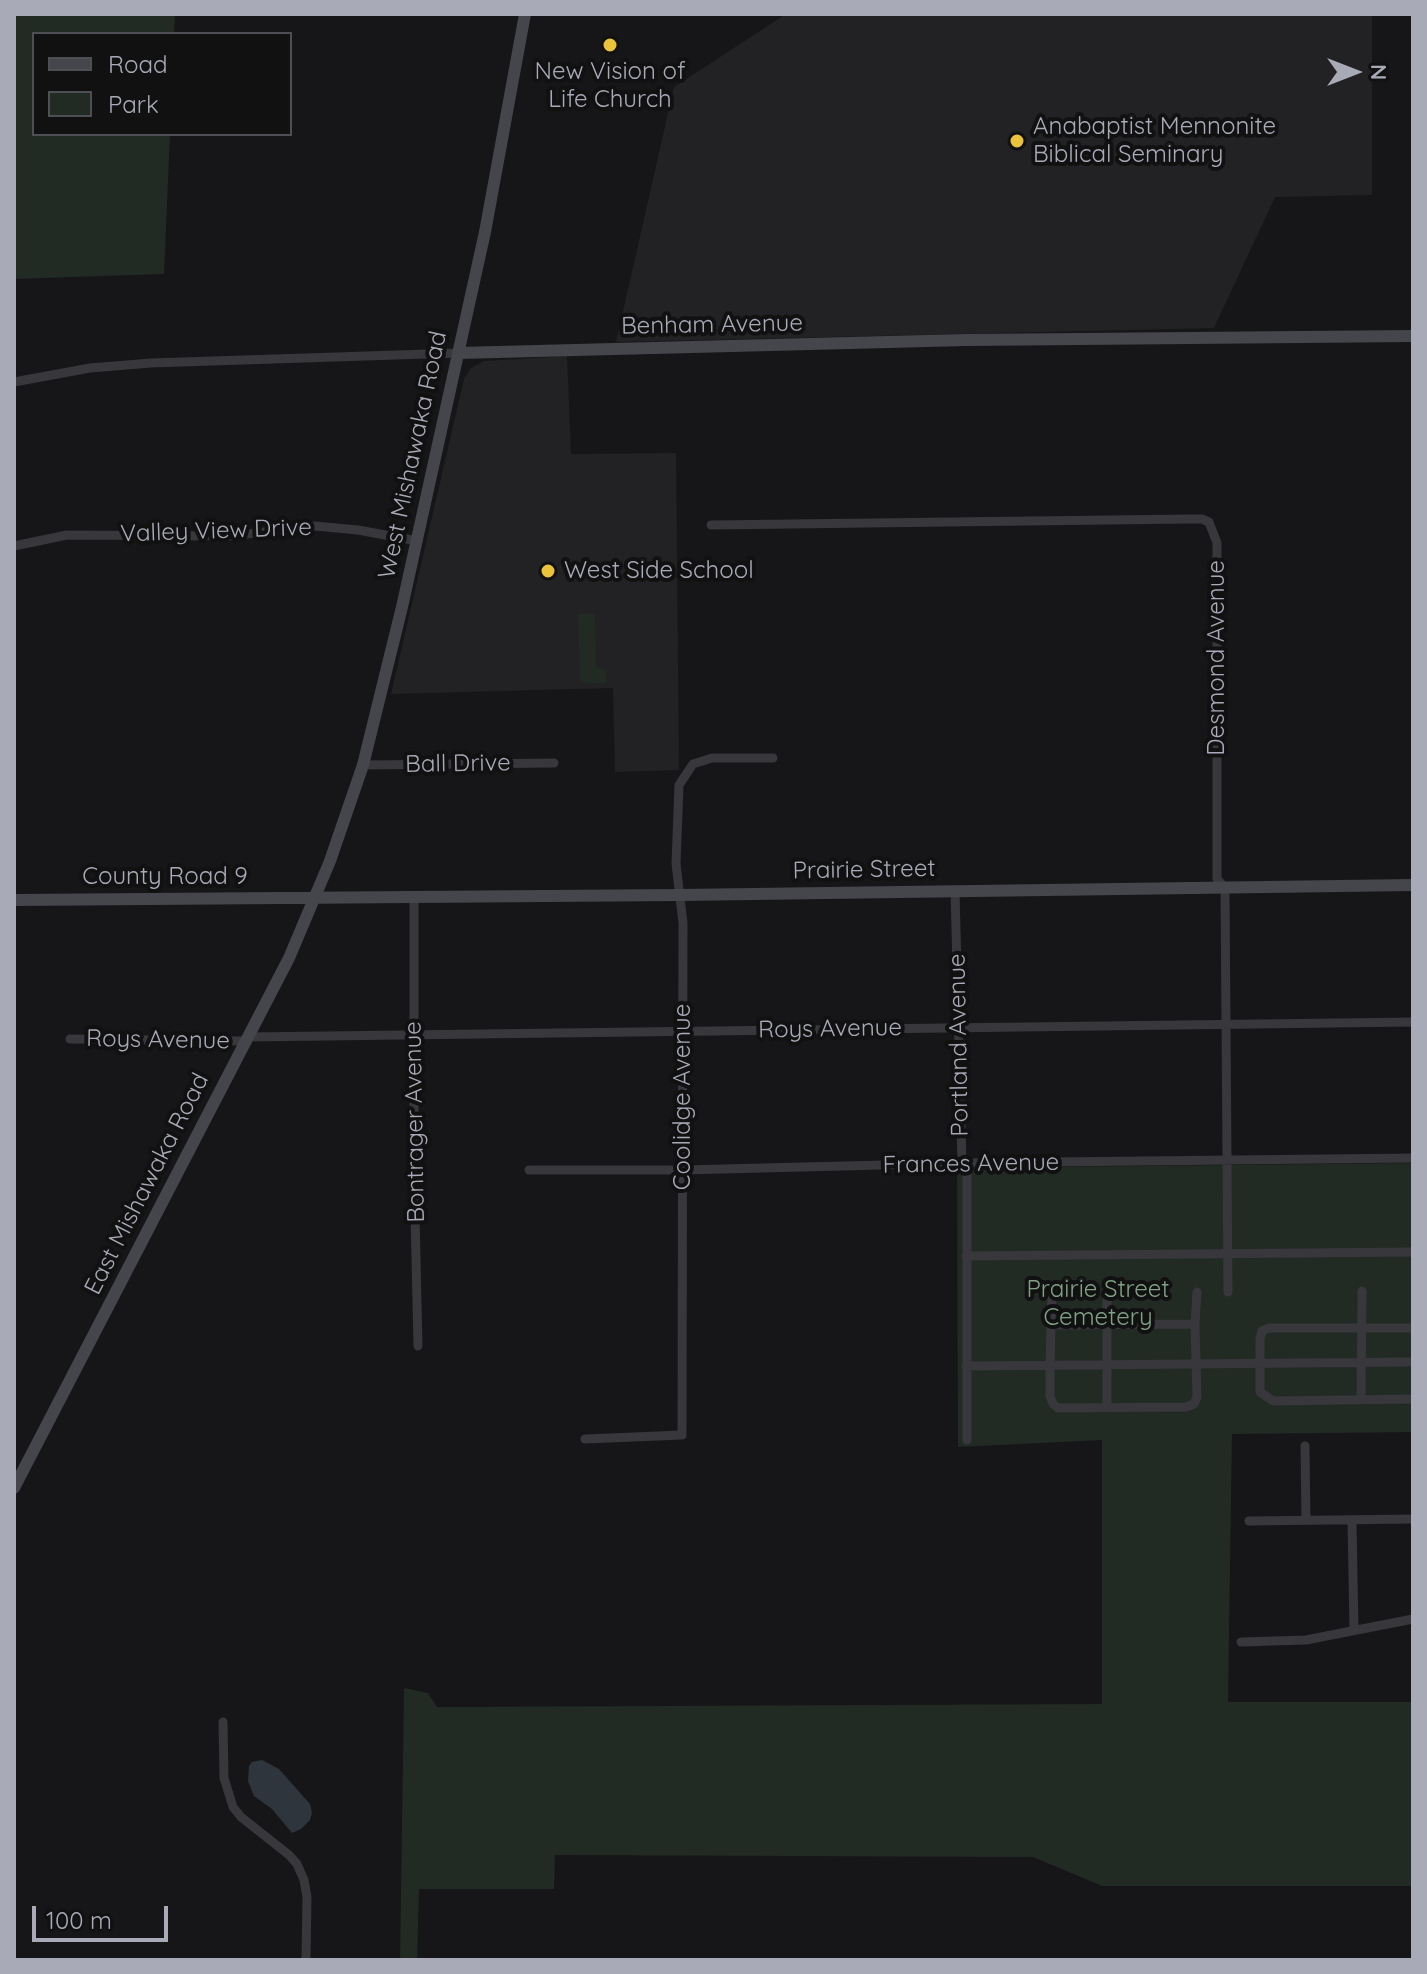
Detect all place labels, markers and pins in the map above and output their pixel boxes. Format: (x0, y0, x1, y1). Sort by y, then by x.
marker: New Vision of Life Church (601, 36, 619, 54)
place label: New Vision of Life Church (534, 58, 686, 114)
place label: Anabaptist Mennonite Biblical Seminary (1033, 113, 1276, 169)
marker: Anabaptist Mennonite Biblical Seminary (1008, 132, 1026, 150)
place label: West Side School (564, 557, 754, 585)
marker: West Side School (539, 562, 557, 580)

